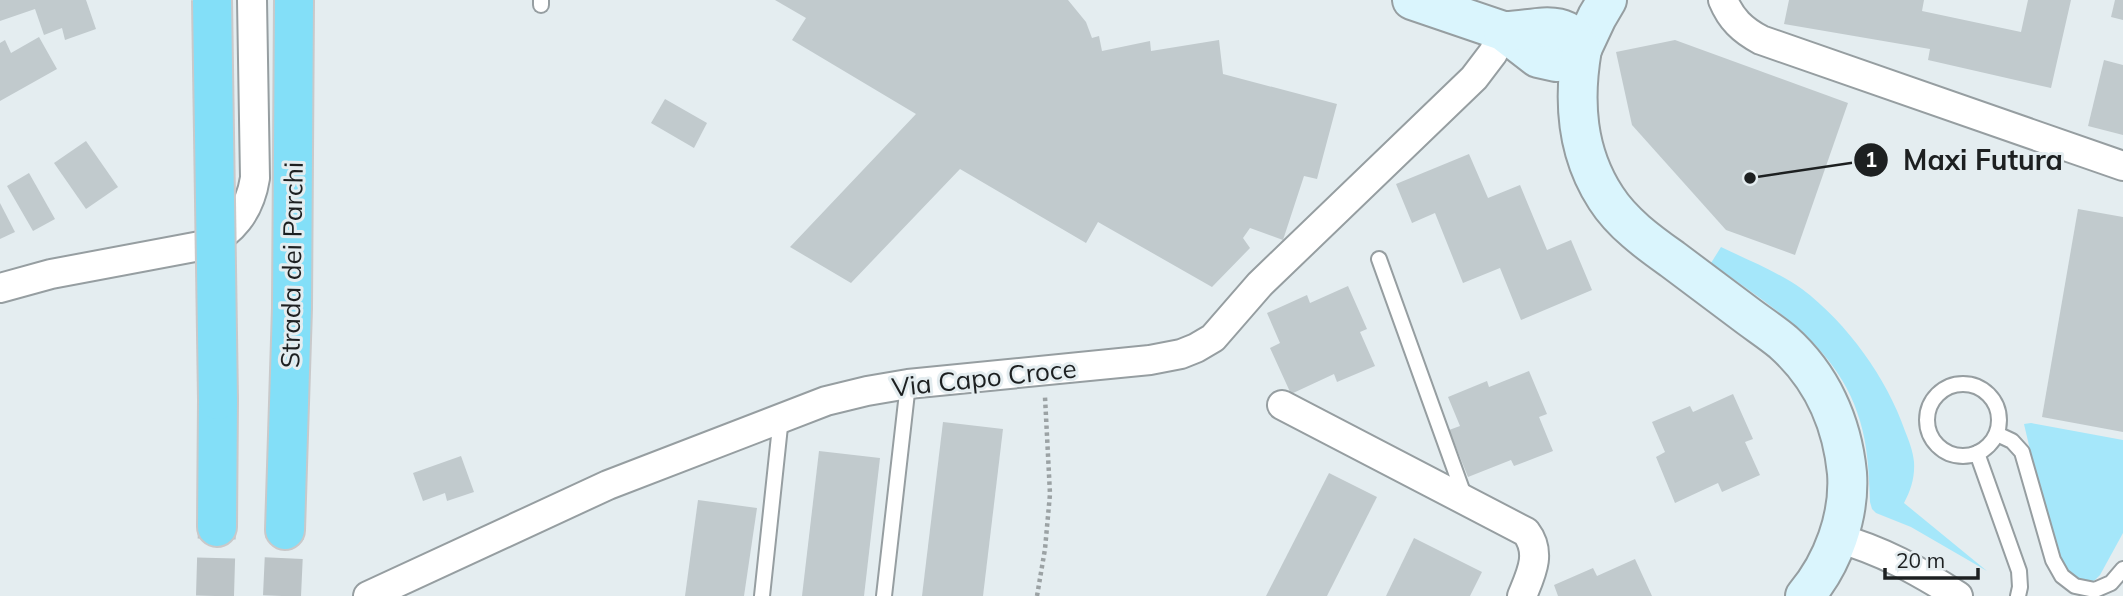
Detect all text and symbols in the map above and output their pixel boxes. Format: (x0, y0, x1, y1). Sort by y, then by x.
callout: Maxi Futura (1854, 135, 2077, 184)
text: Maxi Futura (1903, 142, 2063, 177)
text: 1 (1865, 146, 1877, 172)
street label: Strada dei Parchi (273, 162, 310, 368)
street label: Via Capo Croce (890, 351, 1078, 404)
scale bar (1885, 536, 1978, 580)
text: 20 m (1896, 547, 1945, 573)

